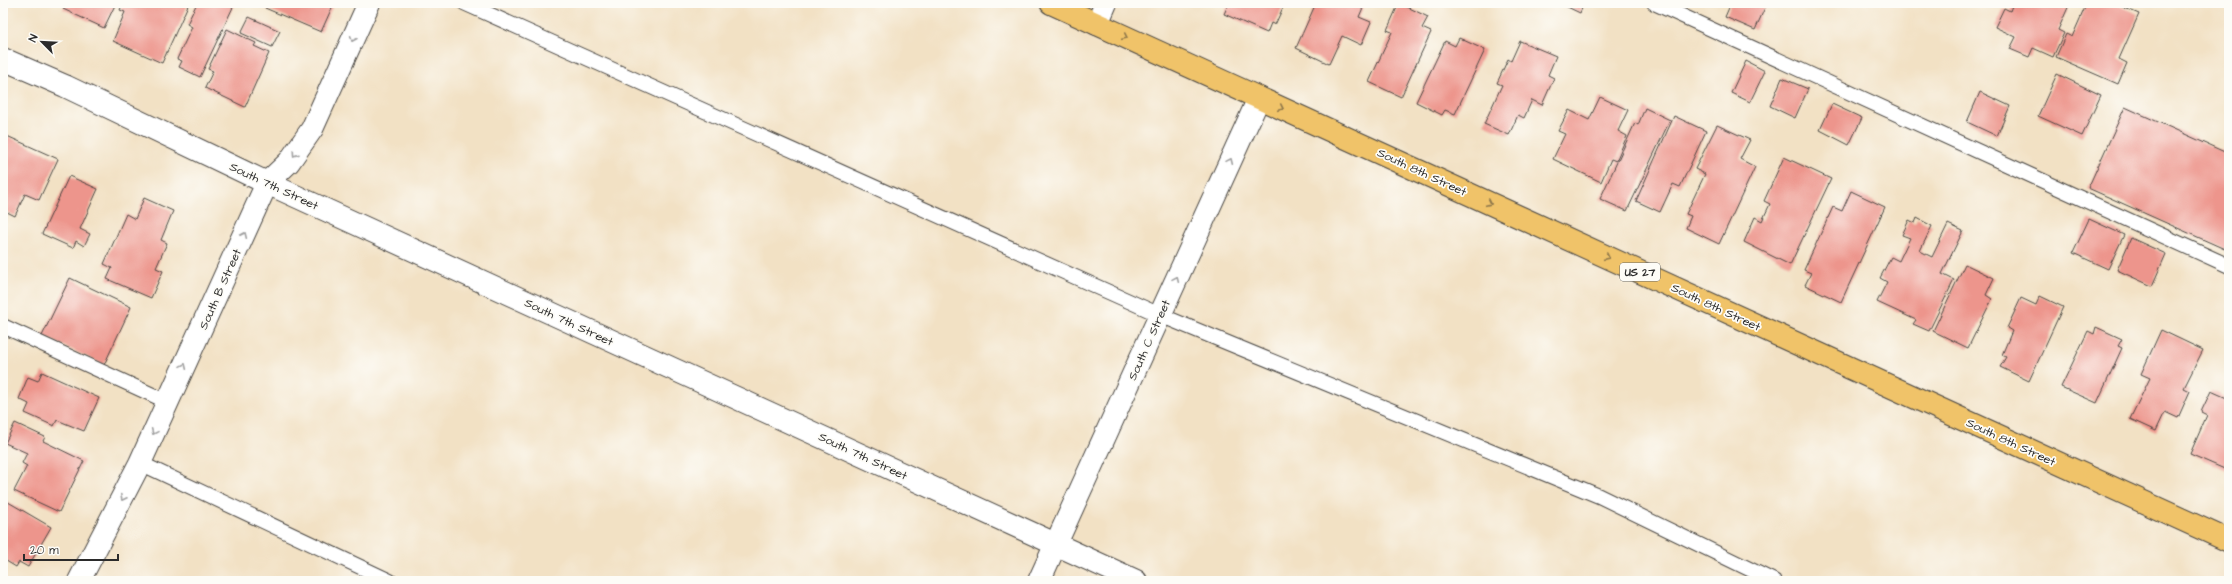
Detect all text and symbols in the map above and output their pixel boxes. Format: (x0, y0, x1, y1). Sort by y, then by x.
north arrow (22, 22, 62, 62)
text: N (25, 32, 42, 44)
one-way arrow (1120, 32, 1128, 40)
one-way arrow (350, 34, 358, 42)
one-way arrow (1277, 103, 1284, 111)
street label: South 8th Street (1374, 144, 1469, 201)
one-way arrow (293, 150, 300, 157)
street label: South 7th Street (227, 158, 321, 215)
one-way arrow (1225, 158, 1233, 165)
one-way arrow (1484, 198, 1492, 206)
one-way arrow (239, 232, 247, 240)
street label: South B Street (195, 246, 246, 332)
one-way arrow (1602, 252, 1610, 260)
road number: US 27 (1620, 263, 1660, 281)
one-way arrow (1171, 276, 1179, 284)
street label: South 8th Street (1668, 279, 1763, 336)
street label: South 7th Street (522, 294, 616, 351)
street label: South C Street (1124, 297, 1175, 383)
one-way arrow (179, 363, 187, 371)
street label: South 8th Street (1963, 414, 2058, 471)
one-way arrow (151, 428, 159, 436)
street label: South 7th Street (816, 428, 910, 485)
one-way arrow (120, 493, 127, 501)
scale bar (24, 536, 118, 562)
text: 20 m (30, 542, 59, 559)

